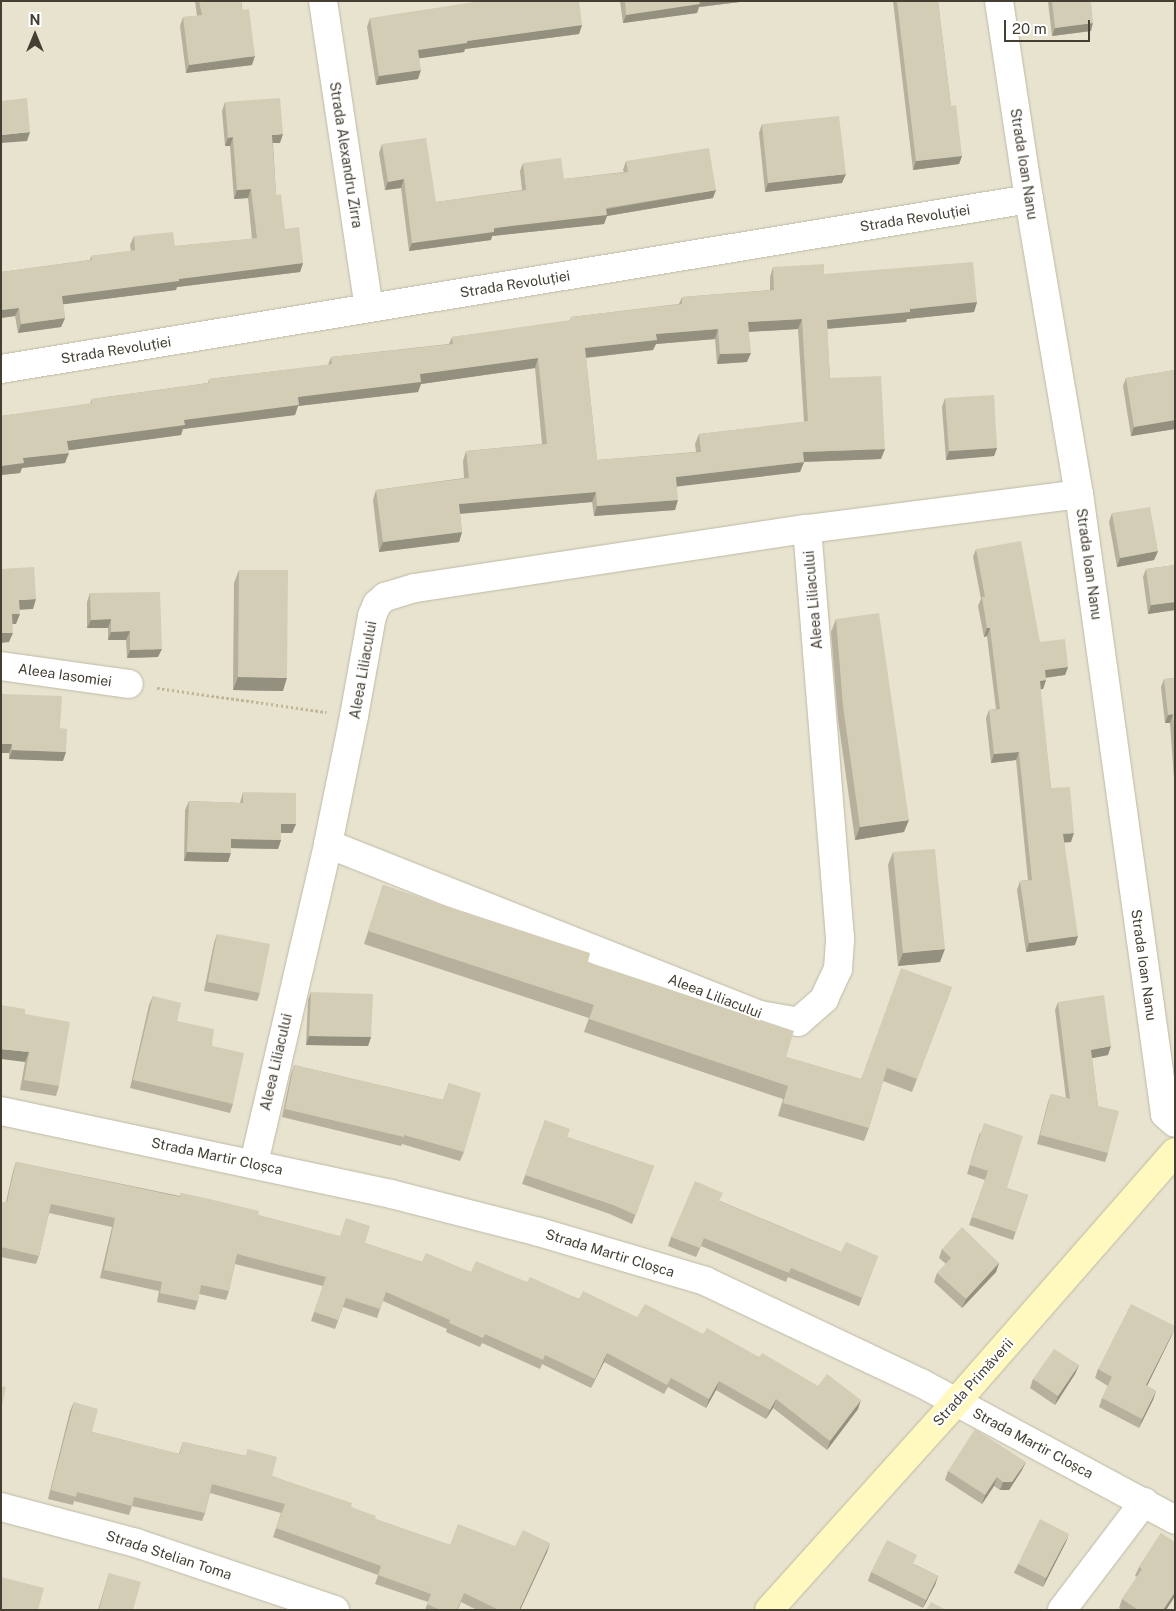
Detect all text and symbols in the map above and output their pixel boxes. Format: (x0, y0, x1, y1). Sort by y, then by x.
north arrow (10, 10, 60, 60)
scale bar (1006, 10, 1092, 42)
text: N (30, 12, 40, 28)
text: 20 m (1012, 20, 1047, 37)
street label: Strada Alexandru Zirra (326, 81, 366, 229)
street label: Strada Ioan Nanu (1007, 107, 1041, 221)
street label: Strada Revoluției (859, 201, 971, 235)
street label: Strada Revoluției (459, 267, 571, 301)
street label: Strada Revoluției (60, 333, 172, 367)
street label: Strada Ioan Nanu (1073, 507, 1105, 621)
street label: Aleea Liliacului (800, 550, 826, 650)
street label: Aleea Liliacului (346, 620, 380, 720)
street label: Aleea Iasomiei (17, 660, 113, 690)
street label: Strada Ioan Nanu (1128, 908, 1160, 1022)
street label: Aleea Liliacului (666, 970, 764, 1022)
street label: Aleea Liliacului (257, 1012, 295, 1112)
street label: Strada Martir Cloșca (150, 1134, 284, 1178)
street label: Strada Martir Cloșca (543, 1225, 677, 1281)
street label: Strada Primăverii (929, 1335, 1017, 1429)
street label: Strada Martir Cloșca (970, 1404, 1096, 1482)
street label: Strada Stelian Toma (104, 1527, 234, 1583)

